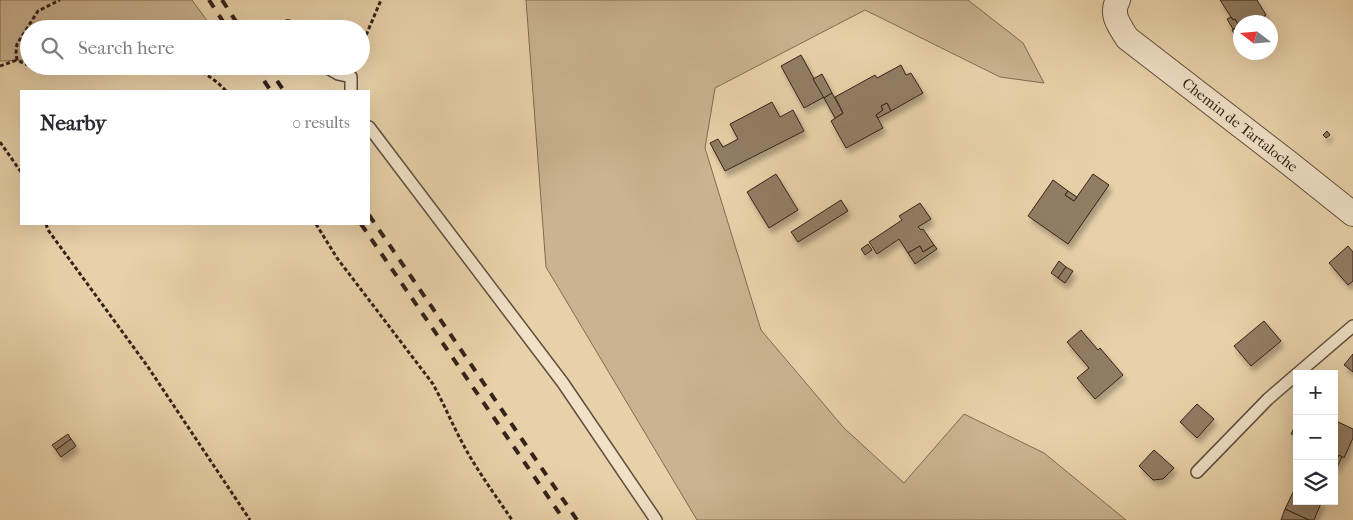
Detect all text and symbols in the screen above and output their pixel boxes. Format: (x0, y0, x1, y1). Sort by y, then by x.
north arrow (1233, 15, 1278, 60)
search box (20, 20, 370, 75)
icon: search (38, 34, 66, 62)
text: Search here (78, 37, 174, 59)
street label: Chemin de Tartaloche (1179, 74, 1302, 176)
text: Nearby (40, 111, 106, 135)
text: 0 results (292, 113, 350, 132)
map controls (1293, 370, 1338, 505)
button: + (1293, 370, 1338, 415)
button: − (1293, 415, 1338, 460)
button: layers (1293, 460, 1338, 505)

